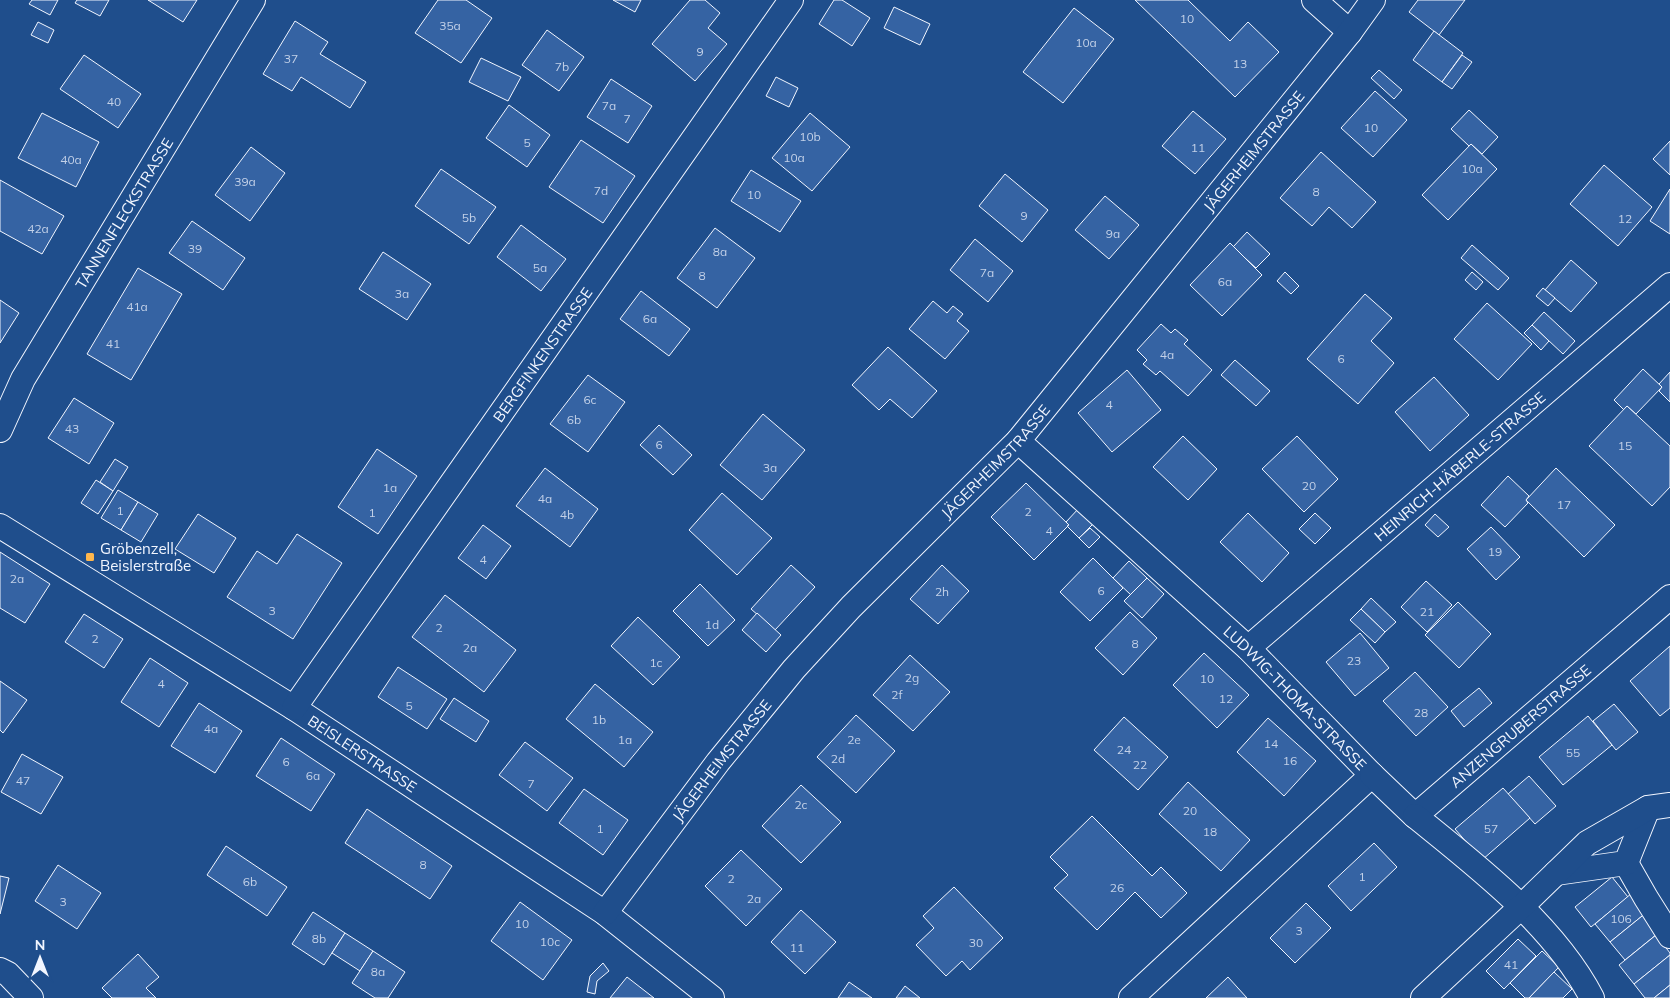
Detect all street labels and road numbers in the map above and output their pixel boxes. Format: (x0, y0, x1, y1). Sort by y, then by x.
street label: JÄGERHEIMSTRASSE (1199, 87, 1308, 215)
street label: TANNENFLECKSTRASSE (71, 134, 177, 292)
street label: BERGFINKENSTRASSE (488, 283, 596, 425)
street label: HEINRICH-HÄBERLE-STRASSE (1370, 387, 1549, 545)
street label: JÄGERHEIMSTRASSE (937, 400, 1054, 522)
street label: LUDWIG-THOMA-STRASSE (1220, 621, 1371, 774)
street label: ANZENGRUBERSTRASSE (1446, 660, 1595, 792)
street label: JÄGERHEIMSTRASSE (668, 695, 775, 825)
street label: BEISLERSTRASSE (305, 710, 421, 796)

